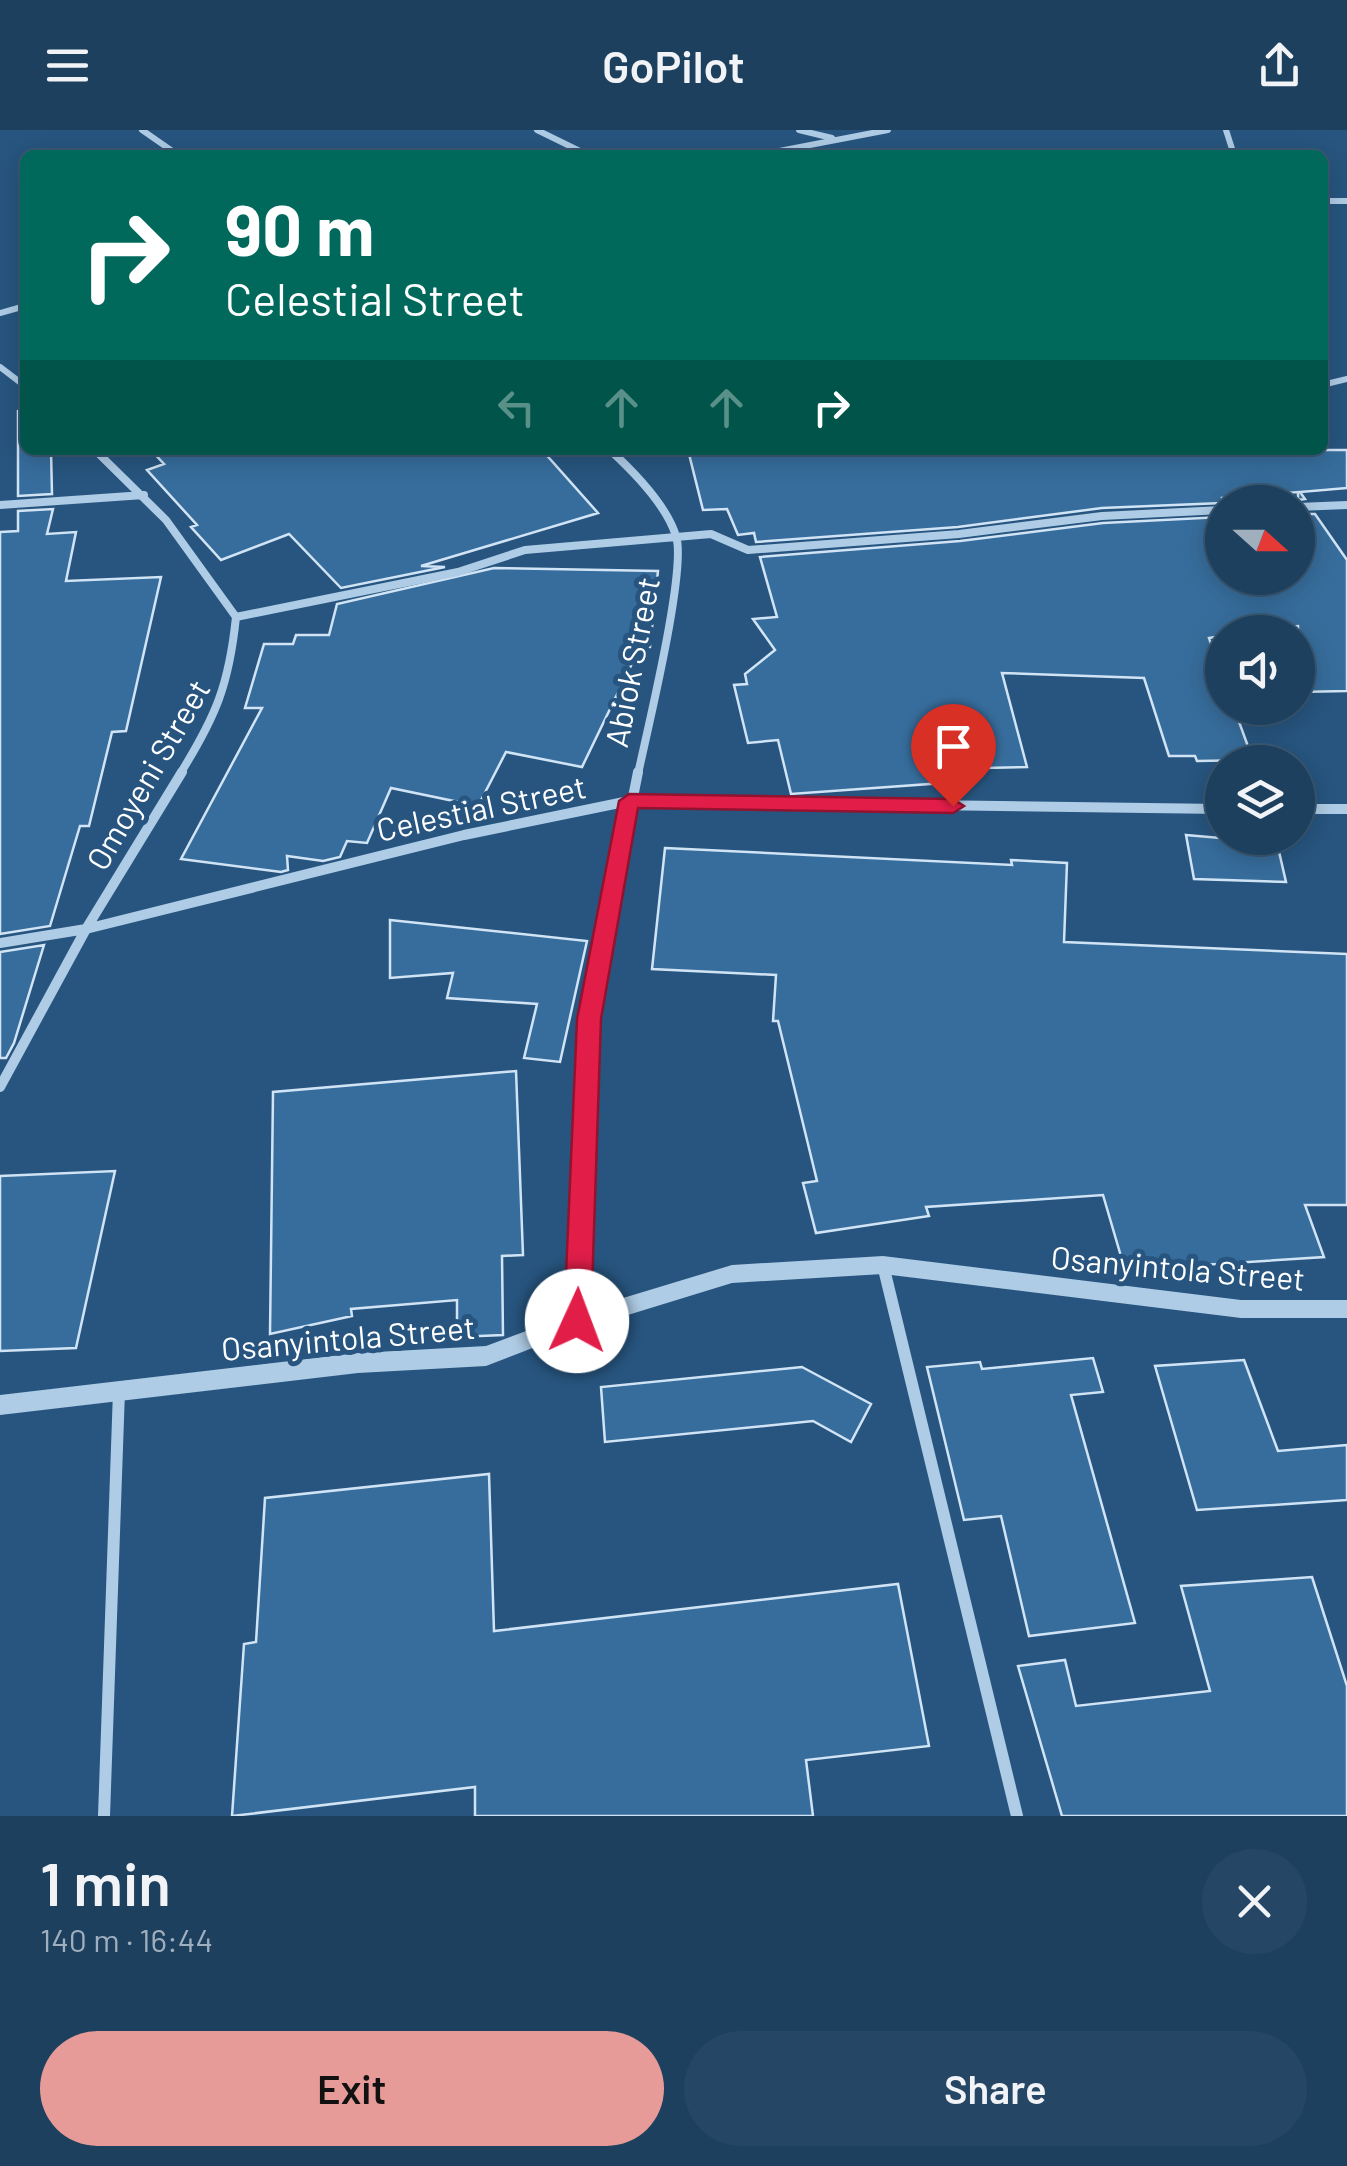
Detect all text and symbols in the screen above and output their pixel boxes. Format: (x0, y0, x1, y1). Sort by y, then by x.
icon: menu (40, 38, 95, 93)
text: GoPilot (602, 38, 745, 92)
icon: share (1252, 38, 1307, 93)
text: 90 m (225, 186, 375, 270)
icon: right (60, 190, 190, 320)
text: Celestial Street (225, 271, 525, 325)
icon: left (489, 380, 544, 435)
icon: ahead (594, 380, 649, 435)
icon: ahead (699, 380, 754, 435)
icon: right (804, 380, 859, 435)
north arrow (1205, 485, 1315, 595)
map controls (1205, 485, 1315, 855)
street label: Abiok Street (596, 574, 666, 750)
button: sound (1205, 615, 1315, 725)
street label: Omoyeni Street (77, 672, 217, 876)
pin (911, 704, 996, 807)
icon: arrive (926, 719, 981, 774)
button: layers (1205, 745, 1315, 855)
street label: Celestial Street (373, 766, 589, 848)
street label: Osanyintola Street (1049, 1237, 1307, 1297)
position arrow (525, 1269, 629, 1373)
street label: Osanyintola Street (219, 1307, 477, 1367)
text: 1 min (40, 1846, 171, 1918)
button: close (1202, 1849, 1307, 1954)
text: 140 m · 16:44 (40, 1920, 213, 1958)
button: Exit (40, 2031, 664, 2146)
button: Share (684, 2031, 1307, 2146)

